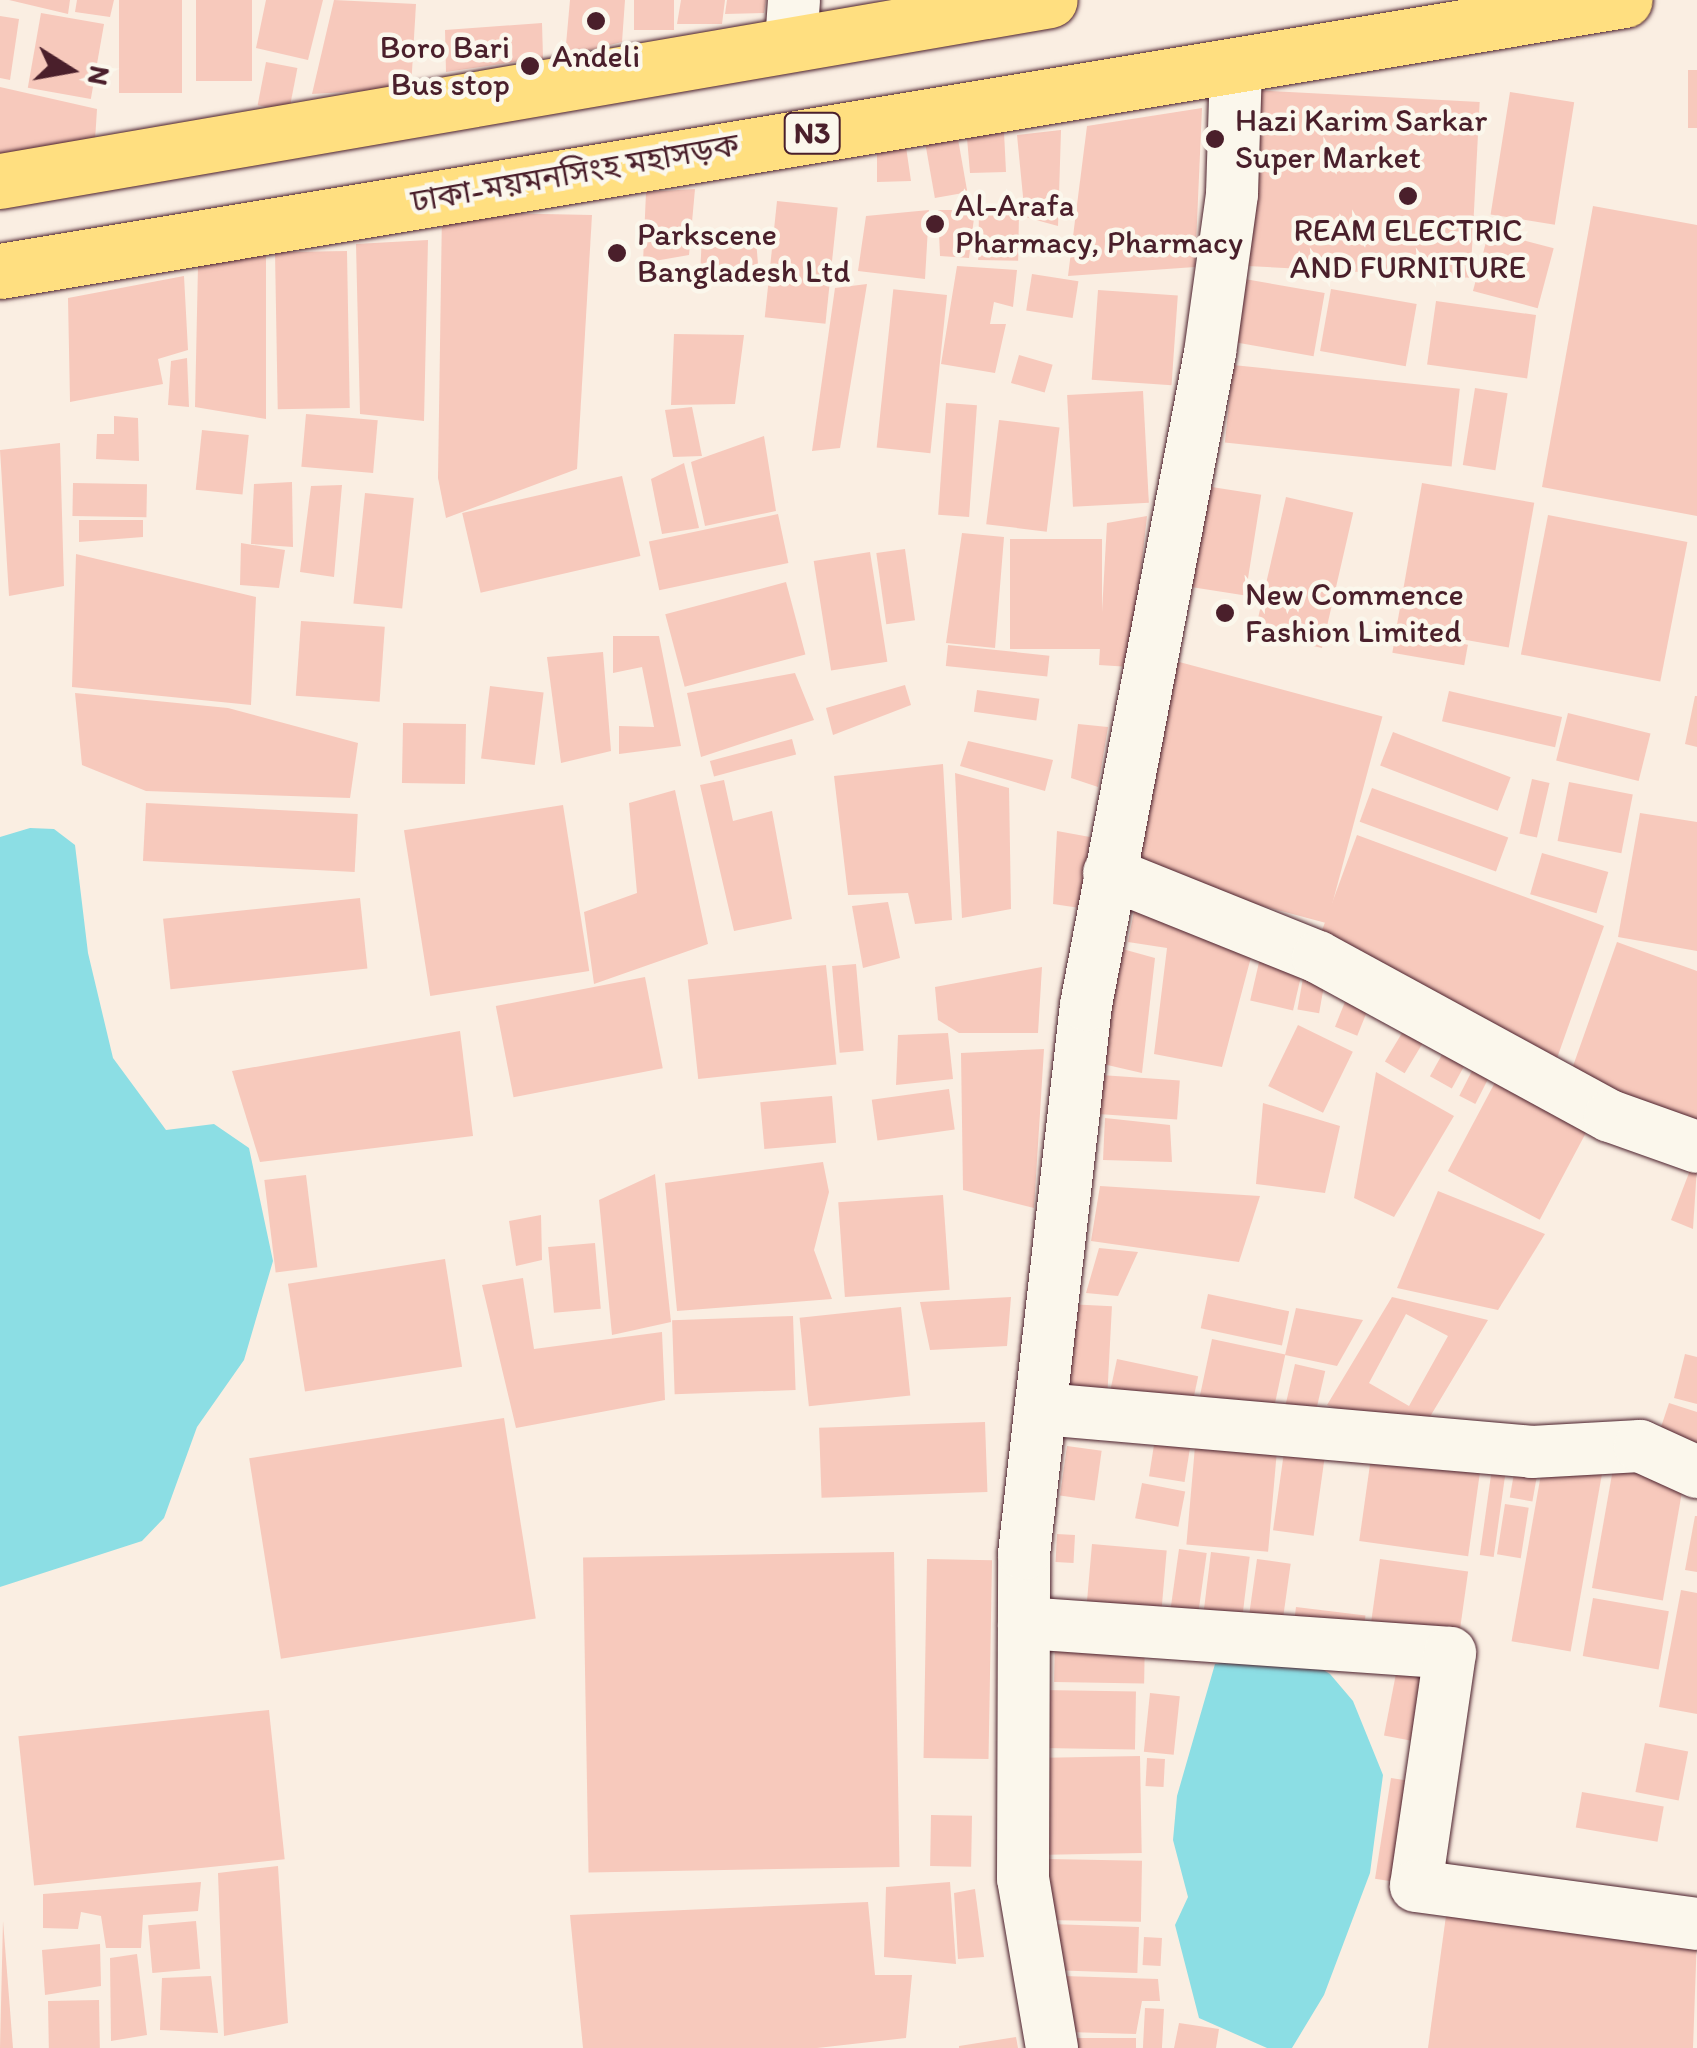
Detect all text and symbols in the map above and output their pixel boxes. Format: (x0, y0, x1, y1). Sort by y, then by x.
marker: Andeli (585, 10, 607, 32)
north arrow (20, 20, 120, 120)
place label: Boro Bari Bus stop (379, 29, 510, 104)
place label: Andeli (552, 37, 640, 75)
marker: Boro Bari Bus stop (519, 55, 541, 77)
text: N (81, 63, 118, 88)
place label: Hazi Karim Sarkar Super Market (1235, 102, 1487, 177)
road number: N3 (782, 108, 842, 158)
street label: ঢাকা-ময়মনসিংহ মহাসড়ক (408, 125, 742, 221)
marker: Hazi Karim Sarkar Super Market (1204, 128, 1226, 150)
marker: REAM ELECTRIC AND FURNITURE (1397, 185, 1419, 207)
place label: Al-Arafa Pharmacy, Pharmacy (955, 187, 1244, 262)
place label: REAM ELECTRIC AND FURNITURE (1291, 212, 1525, 287)
marker: Al-Arafa Pharmacy, Pharmacy (924, 213, 946, 235)
place label: Parkscene Bangladesh Ltd (637, 216, 850, 291)
marker: Parkscene Bangladesh Ltd (606, 242, 628, 264)
place label: New Commence Fashion Limited (1245, 576, 1464, 651)
marker: New Commence Fashion Limited (1214, 602, 1236, 624)

